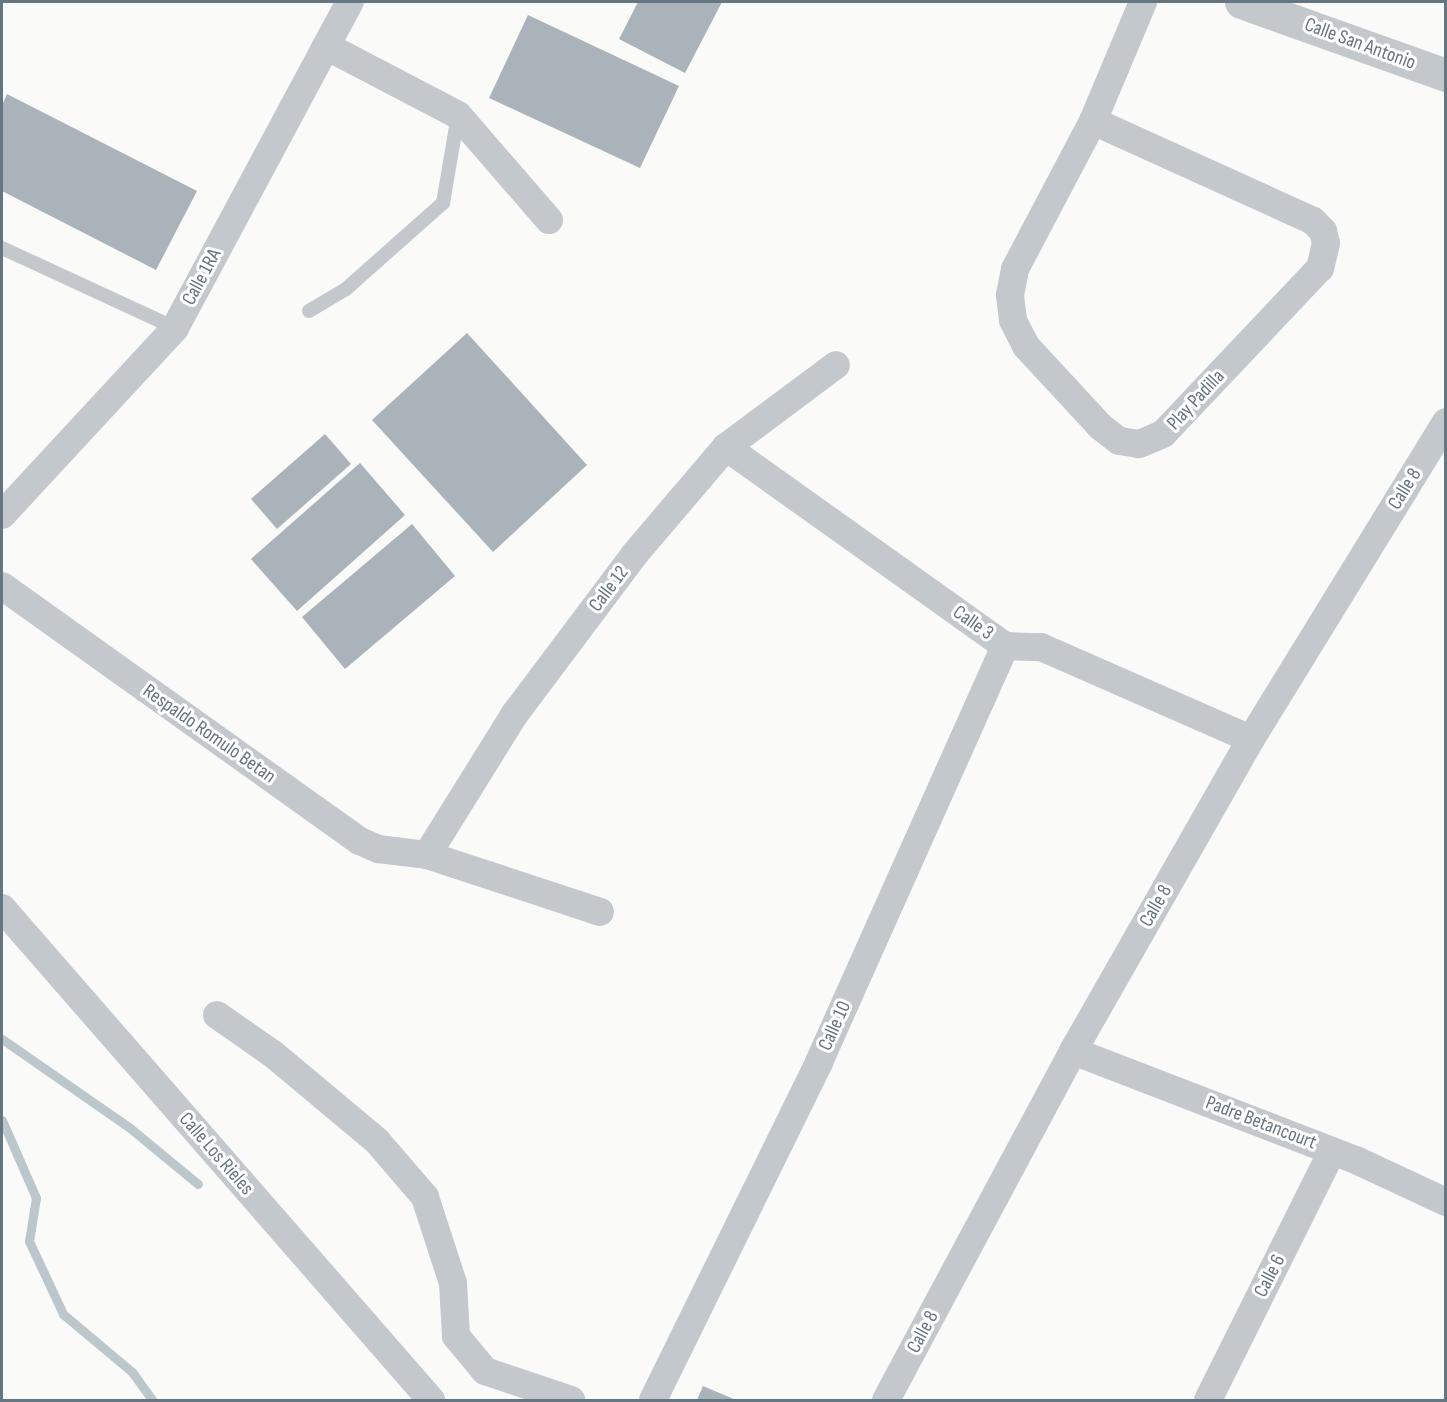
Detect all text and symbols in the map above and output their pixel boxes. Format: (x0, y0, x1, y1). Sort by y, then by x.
street label: Calle San Antonio (1301, 13, 1419, 75)
street label: Calle 1RA (177, 245, 227, 309)
street label: Play Padilla (1162, 365, 1230, 435)
street label: Calle 8 (1383, 464, 1427, 514)
street label: Calle 12 (584, 561, 634, 617)
street label: Calle 3 (948, 601, 998, 645)
street label: Respaldo Romulo Betan (138, 679, 280, 789)
street label: Calle 8 (1134, 881, 1178, 931)
street label: Calle 10 (814, 998, 856, 1054)
street label: Padre Betancourt (1202, 1091, 1320, 1155)
street label: Calle Los Rieles (174, 1108, 258, 1200)
street label: Calle 6 (1249, 1251, 1291, 1301)
street label: Calle 8 (902, 1307, 944, 1357)

